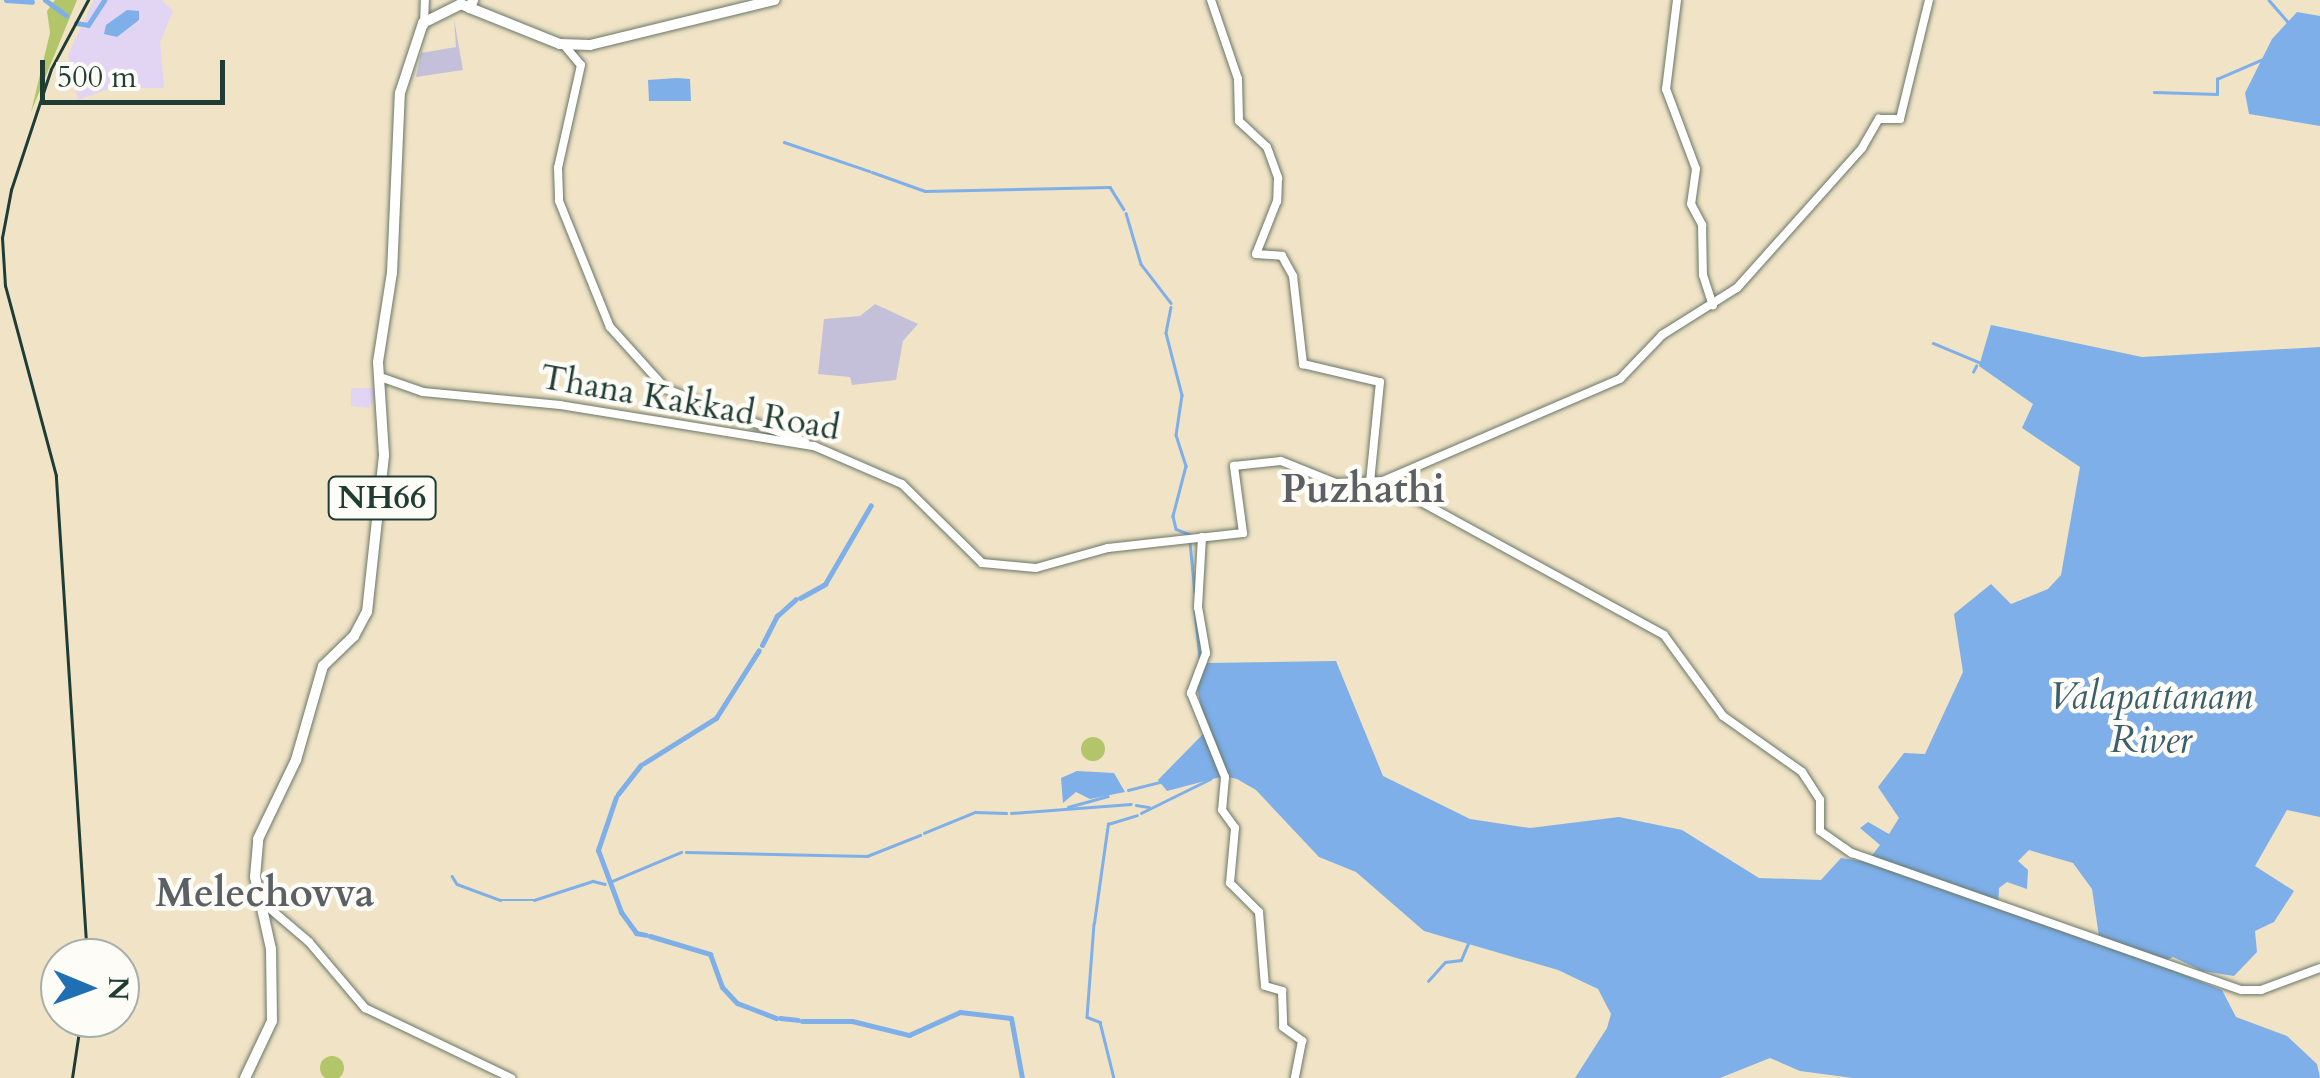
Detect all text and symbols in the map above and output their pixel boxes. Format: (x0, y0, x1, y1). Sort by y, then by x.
scale bar (45, 40, 230, 102)
text: 500 m (57, 57, 137, 98)
street label: Thana Kakkad Road (537, 356, 843, 450)
district label: Puzhathi (1281, 466, 1445, 514)
road number: NH66 (327, 471, 437, 525)
water label: Valapattanam River (2049, 674, 2253, 764)
district label: Melechovva (155, 870, 375, 918)
north arrow (40, 938, 140, 1038)
text: N (99, 976, 137, 1001)

